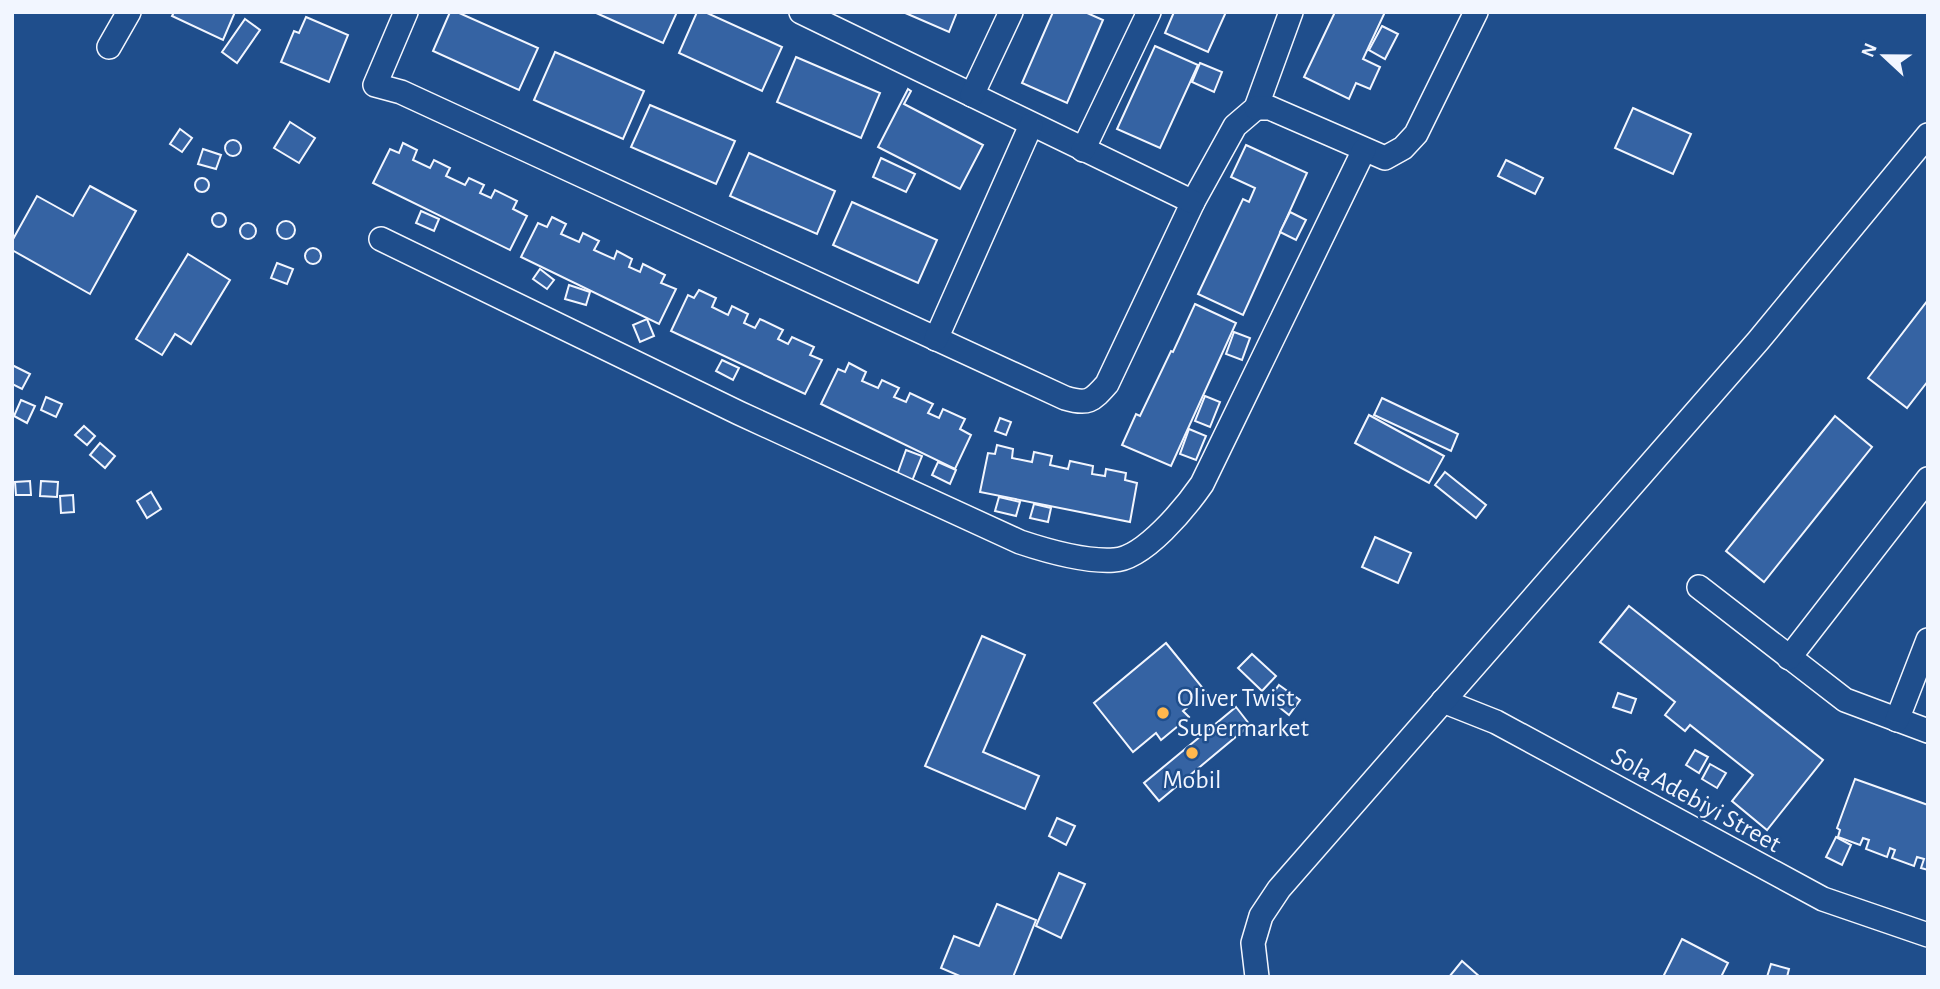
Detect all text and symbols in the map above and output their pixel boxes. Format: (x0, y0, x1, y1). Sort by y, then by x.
north arrow (1849, 21, 1919, 91)
text: N (1858, 41, 1881, 60)
place label: Oliver Twist Supermarket (1177, 685, 1309, 741)
marker: Oliver Twist Supermarket (1155, 705, 1171, 721)
street label: Sola Adebiyi Street (1607, 743, 1785, 857)
marker: Mobil (1184, 745, 1200, 761)
place label: Mobil (1163, 767, 1221, 793)

